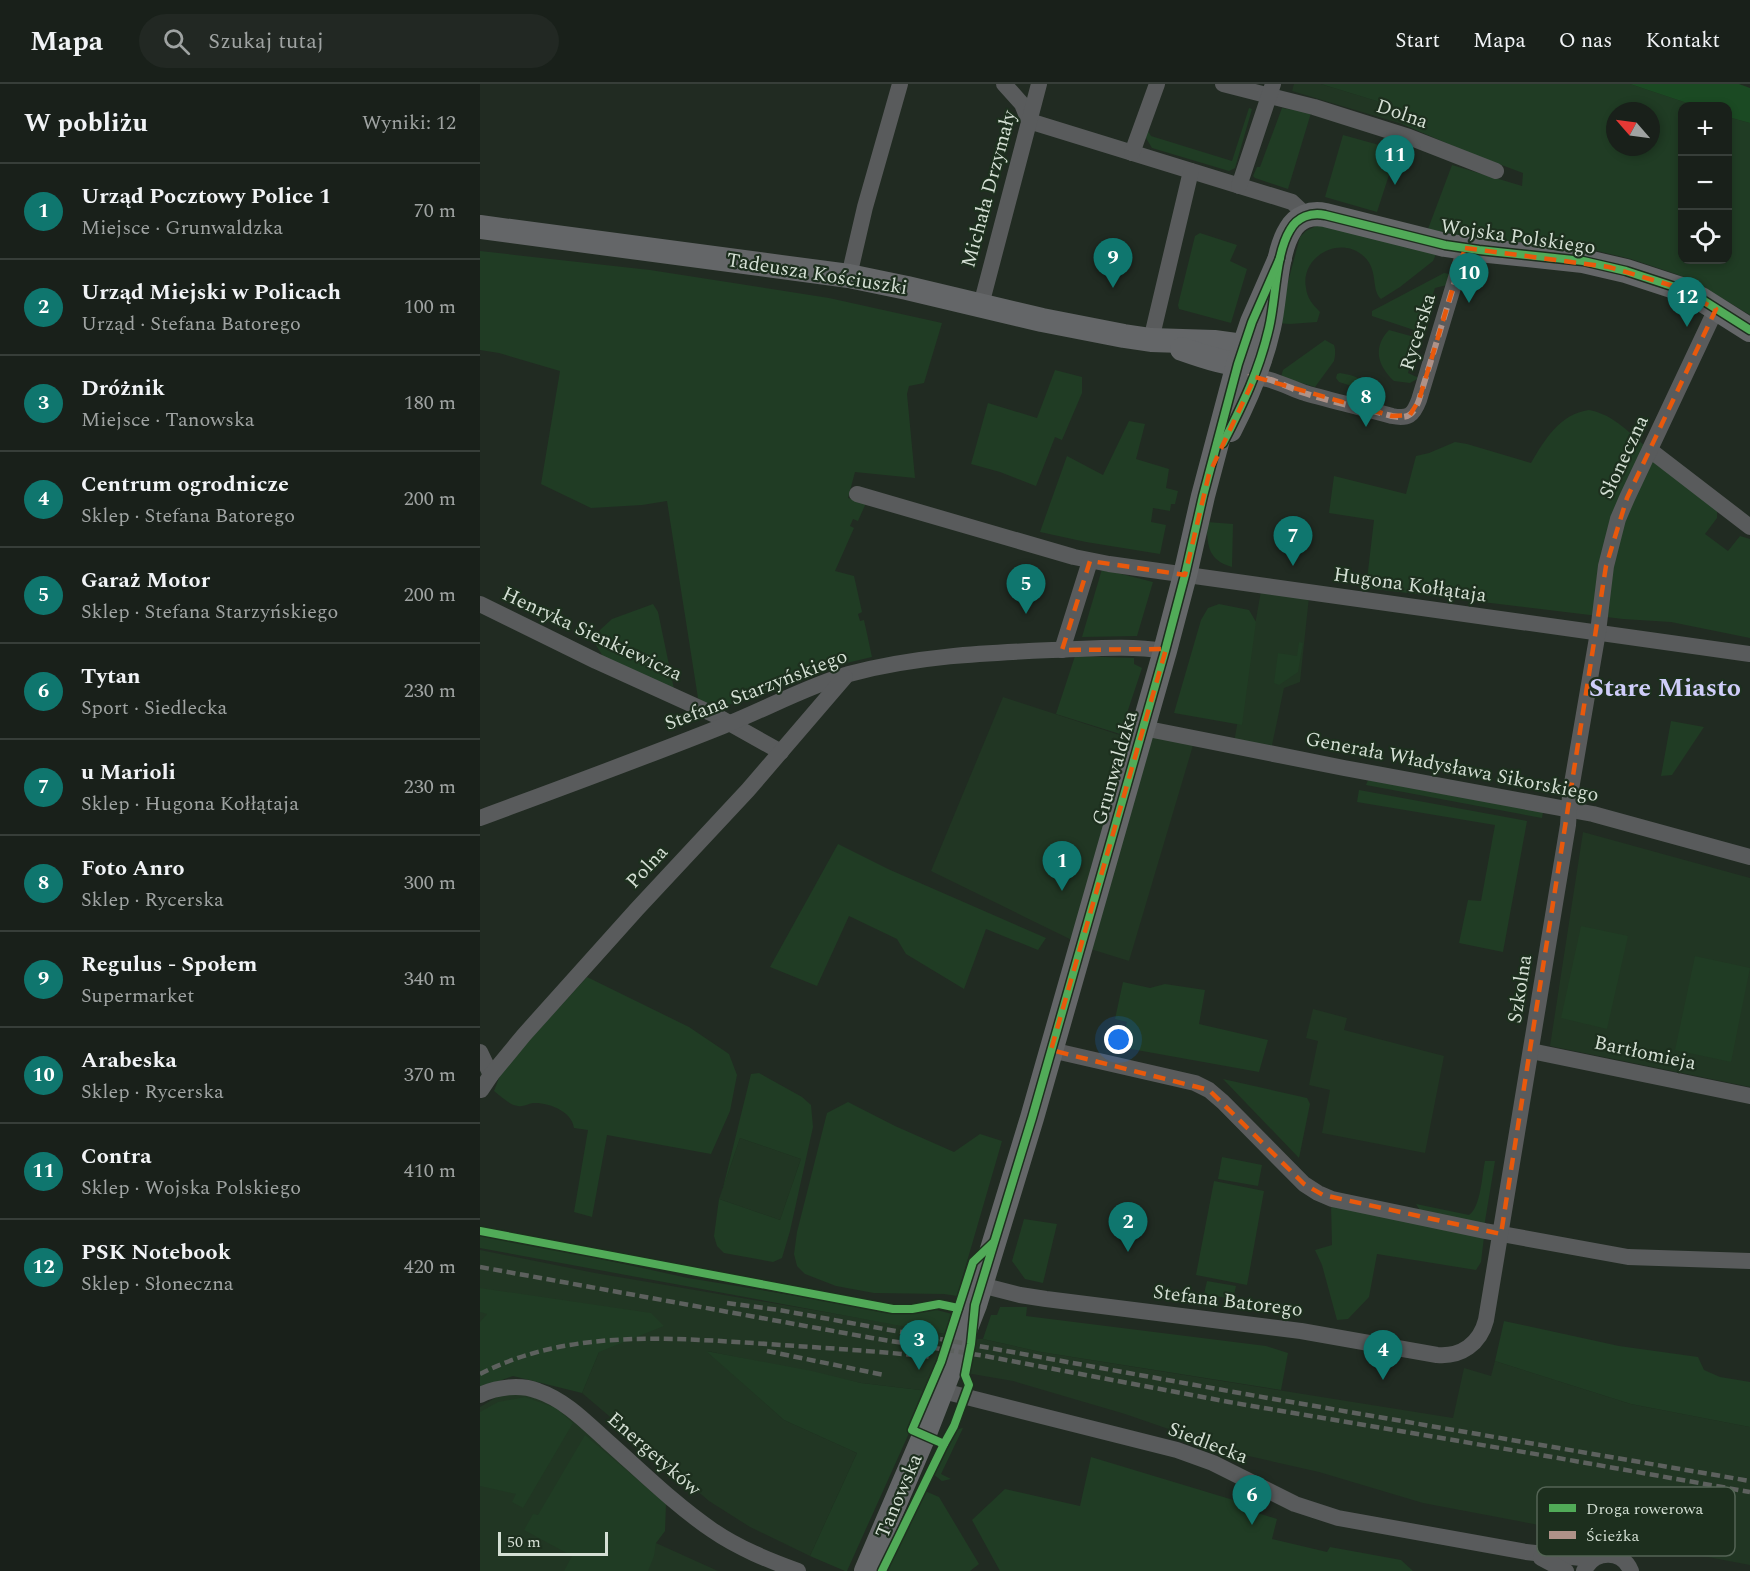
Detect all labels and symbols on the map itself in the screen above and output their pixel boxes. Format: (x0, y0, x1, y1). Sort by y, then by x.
street label: Dolna (1372, 91, 1432, 137)
north arrow (1606, 102, 1660, 156)
street label: Michała Drzymały (954, 106, 1025, 271)
pin: 11 (1376, 135, 1414, 185)
street label: Wojska Polskiego (1438, 211, 1598, 263)
pin: 9 (1094, 238, 1132, 288)
street label: Tadeusza Kościuszki (724, 245, 910, 303)
pin: 10 (1450, 254, 1488, 303)
pin: 12 (1668, 278, 1706, 327)
street label: Rycerska (1392, 289, 1444, 374)
pin: 8 (1346, 378, 1386, 427)
street label: Słoneczna (1592, 410, 1657, 504)
pin: 7 (1274, 516, 1312, 566)
street label: Hugona Kołłątaja (1331, 559, 1489, 611)
pin: 5 (1006, 564, 1046, 614)
street label: Henryka Sienkiewicza (497, 579, 687, 689)
street label: Stefana Starzyńskiego (660, 641, 852, 739)
district label: Stare Miasto (1589, 668, 1741, 708)
street label: Grunwaldzka (1084, 707, 1146, 829)
street label: Generała Władysława Sikorskiego (1303, 724, 1601, 810)
street label: Polna (619, 838, 675, 896)
pin: 1 (1042, 842, 1082, 891)
street label: Szkolna (1500, 952, 1540, 1025)
your location (1104, 1025, 1133, 1054)
street label: Bartłomieja (1591, 1028, 1699, 1079)
pin: 2 (1108, 1202, 1148, 1252)
street label: Stefana Batorego (1151, 1277, 1305, 1325)
pin: 3 (900, 1320, 938, 1370)
pin: 4 (1364, 1330, 1402, 1380)
street label: Energetyków (600, 1405, 708, 1504)
street label: Siedlecka (1164, 1414, 1253, 1472)
street label: Tanowska (868, 1449, 930, 1543)
pin: 6 (1232, 1476, 1272, 1525)
legend (1537, 1487, 1735, 1556)
text: Droga rowerowa (1586, 1497, 1704, 1521)
text: Ścieżka (1586, 1524, 1639, 1548)
scale bar (498, 1529, 608, 1556)

